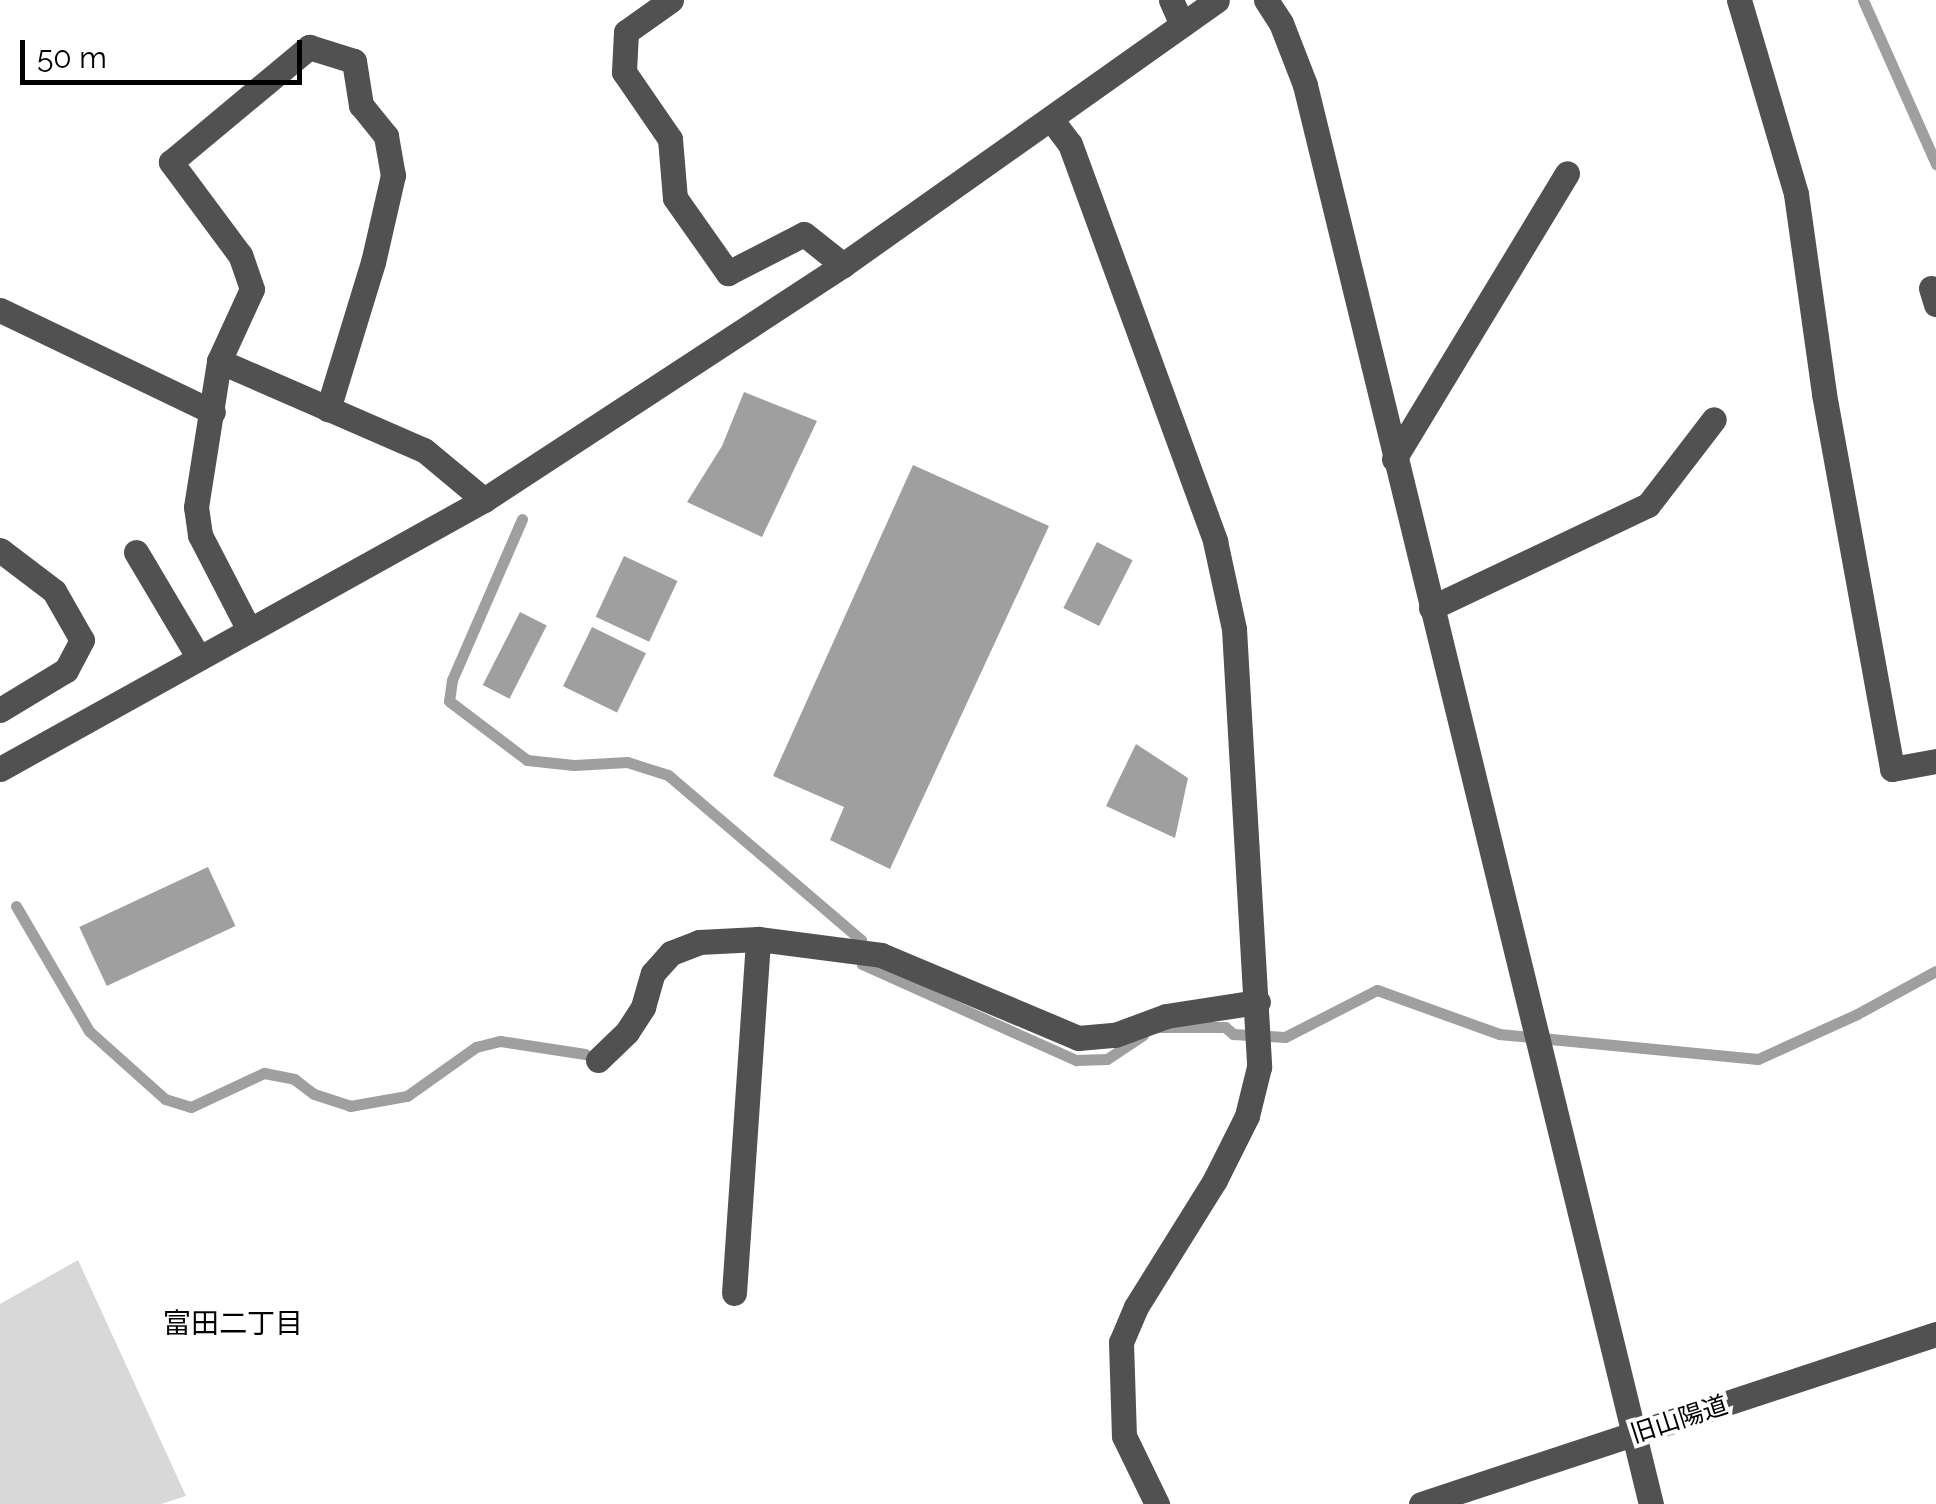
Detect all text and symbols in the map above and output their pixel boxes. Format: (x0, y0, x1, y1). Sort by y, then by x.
scale bar (25, 20, 308, 82)
text: 50 m (37, 40, 107, 75)
district label: 富田二丁目 (163, 1307, 303, 1341)
street label: 旧山陽道 (1627, 1389, 1731, 1449)

